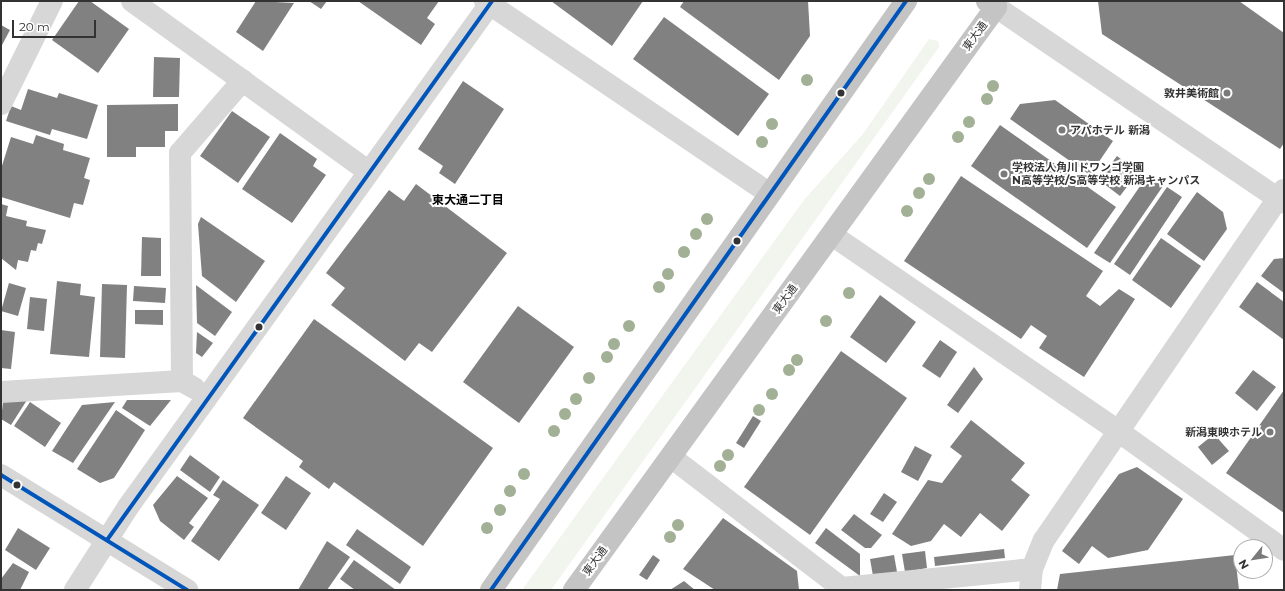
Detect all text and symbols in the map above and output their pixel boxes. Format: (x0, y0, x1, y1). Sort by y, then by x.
scale bar (14, 12, 98, 38)
text: 20 m (19, 19, 50, 34)
street label: 東大通 (960, 19, 990, 53)
place label: 敦井美術館 (1164, 86, 1219, 100)
unlabelled marker (836, 88, 846, 98)
marker: 敦井美術館 (1222, 88, 1232, 98)
place label: アパホテル 新潟 (1070, 123, 1150, 137)
marker: アパホテル 新潟 (1057, 125, 1067, 135)
place label: 学校法人角川ドワンゴ学園 N高等学校/S高等学校 新潟キャンパス (1012, 161, 1200, 187)
marker: 学校法人角川ドワンゴ学園 N高等学校/S高等学校 新潟キャンパス (999, 169, 1009, 179)
district label: 東大通二丁目 (432, 193, 504, 207)
unlabelled marker (732, 236, 742, 246)
street label: 東大通 (770, 282, 800, 316)
unlabelled marker (254, 322, 264, 332)
place label: 新潟東映ホテル (1185, 425, 1262, 439)
marker: 新潟東映ホテル (1265, 427, 1275, 437)
unlabelled marker (12, 480, 22, 490)
north arrow (1233, 539, 1273, 579)
street label: 東大通 (580, 544, 610, 578)
text: N (1235, 557, 1252, 572)

